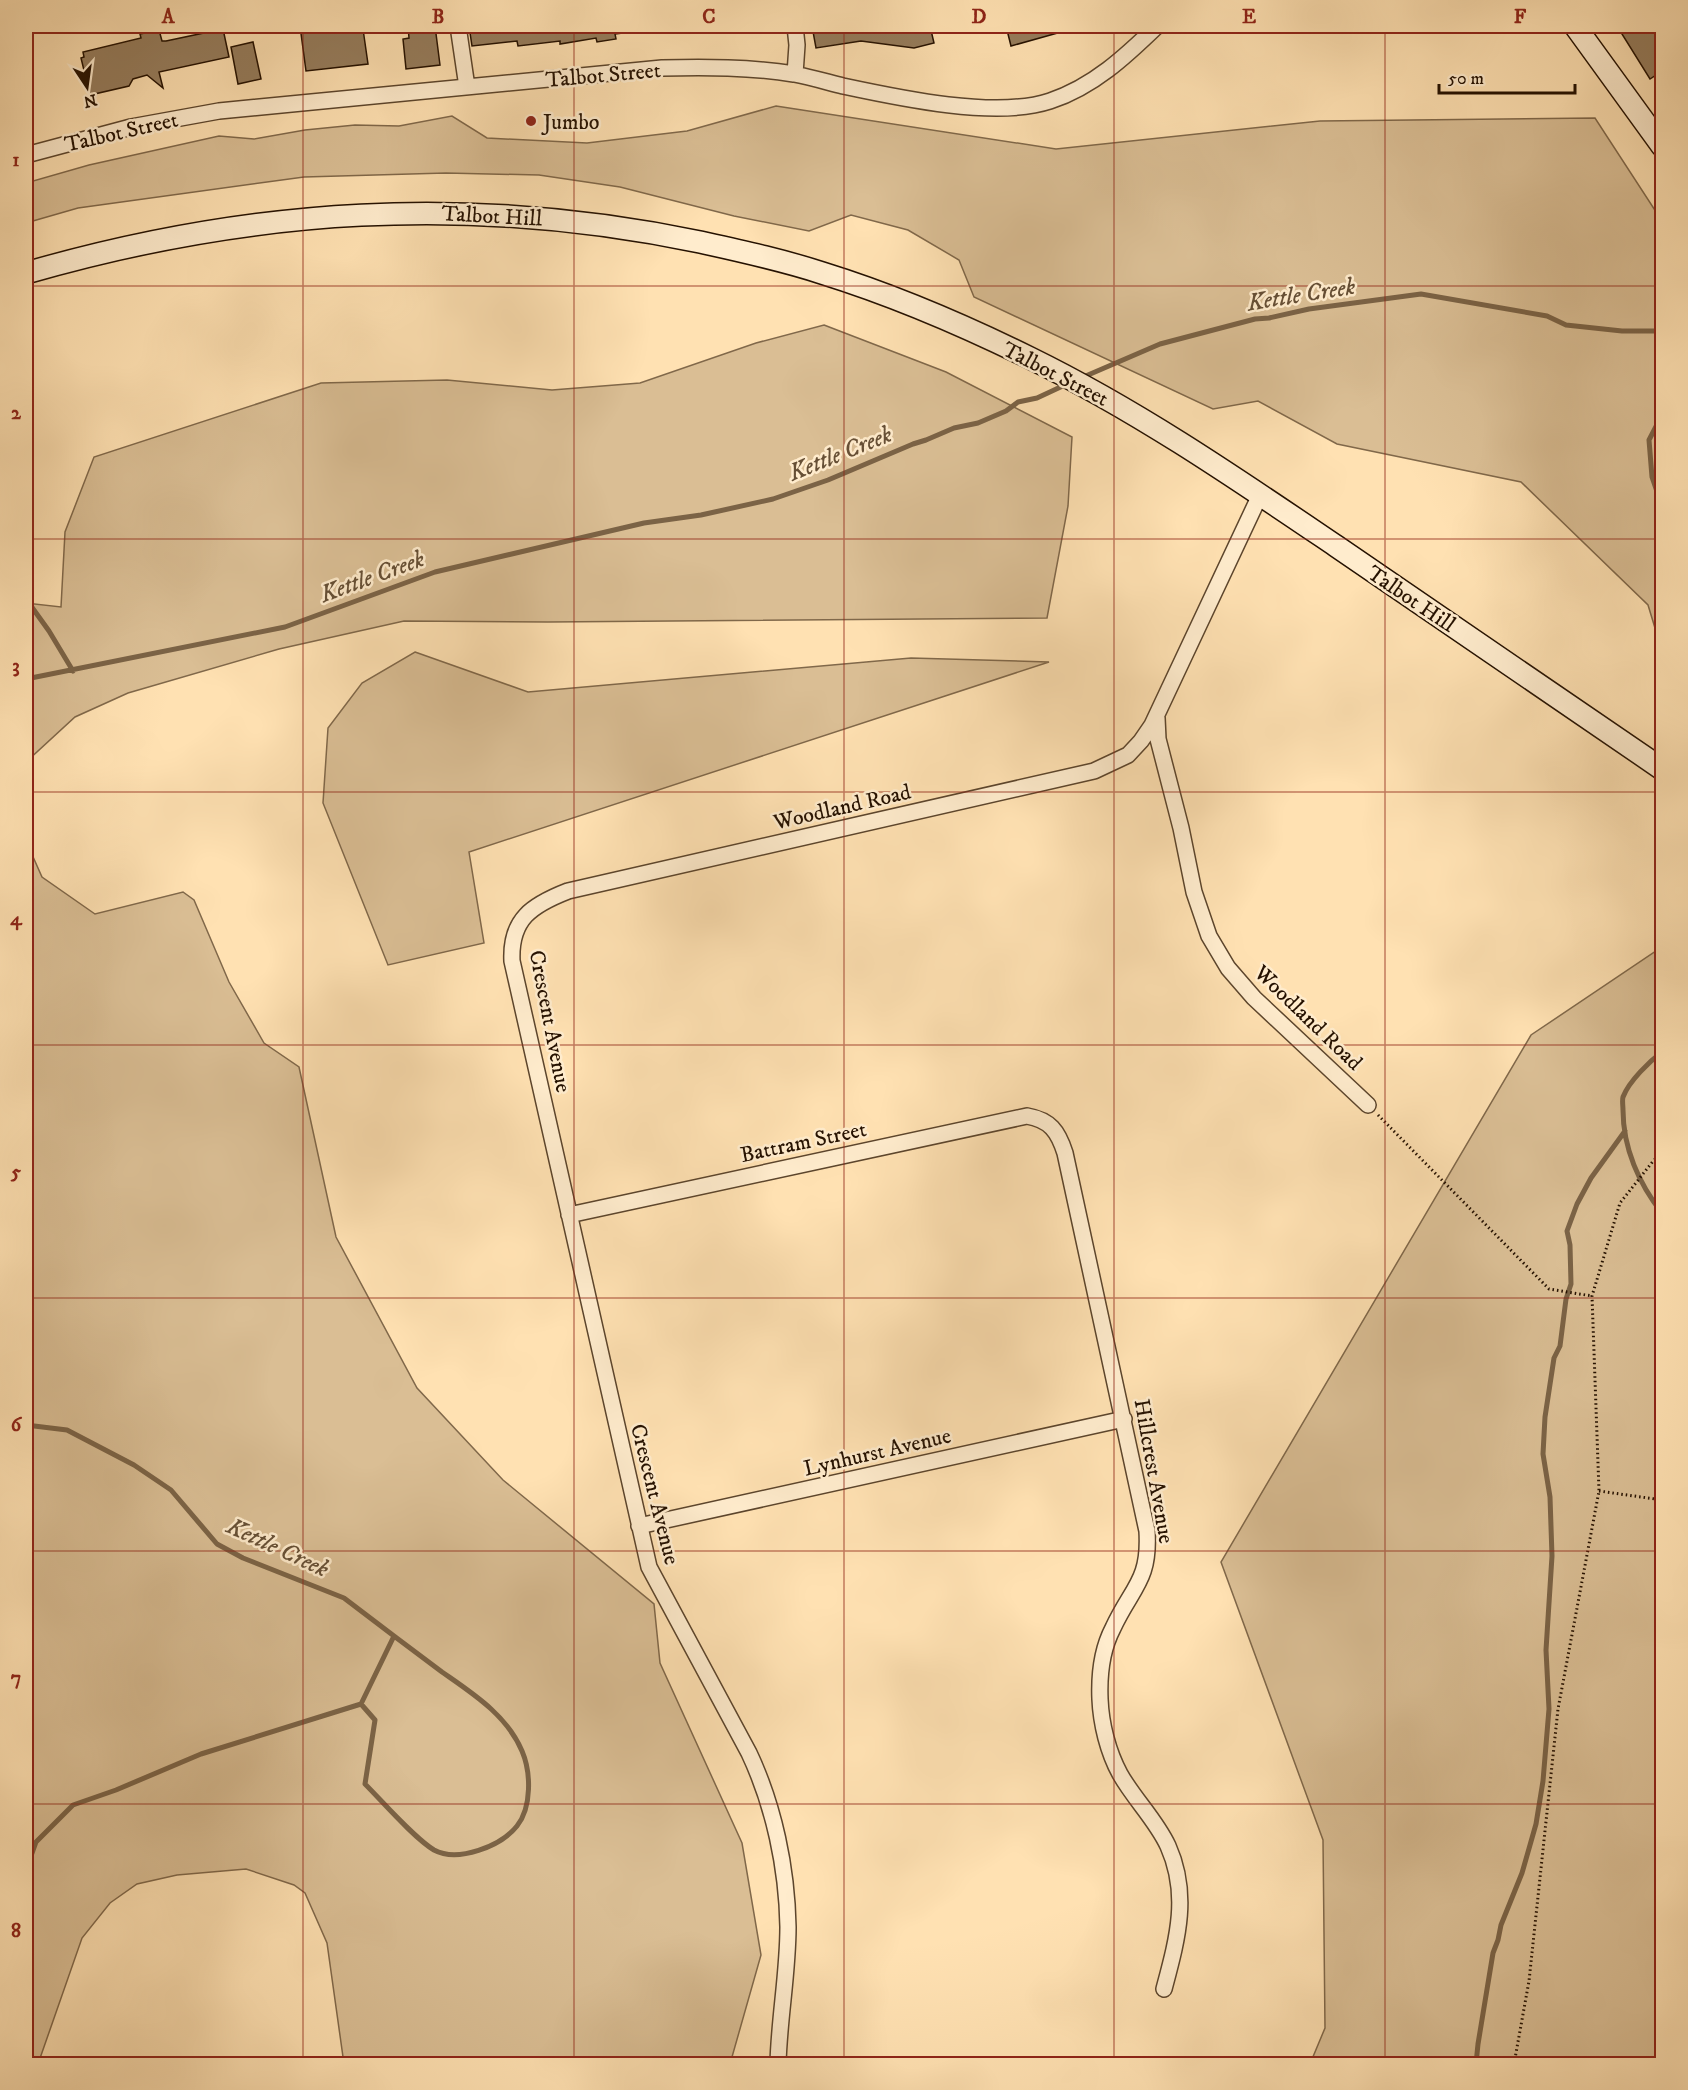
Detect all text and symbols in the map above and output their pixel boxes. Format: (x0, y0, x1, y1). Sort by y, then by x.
text: A (161, 5, 176, 30)
text: B (432, 5, 444, 30)
text: C (702, 5, 716, 30)
text: D (972, 5, 987, 30)
text: E (1242, 5, 1256, 30)
text: F (1514, 5, 1527, 30)
north arrow (57, 57, 117, 117)
street label: Talbot Street (544, 57, 662, 94)
scale bar (1439, 57, 1576, 95)
text: 50 m (1448, 68, 1484, 90)
text: N (81, 89, 99, 112)
street label: Talbot Street (62, 106, 181, 159)
place label: Jumbo (541, 109, 599, 136)
marker: Jumbo (524, 114, 538, 128)
text: 1 (12, 148, 20, 173)
street label: Talbot Hill (441, 200, 543, 233)
water label: Kettle Creek (1244, 272, 1357, 318)
street label: Talbot Street (998, 336, 1113, 413)
text: 2 (11, 401, 22, 426)
water label: Kettle Creek (783, 420, 897, 489)
water label: Kettle Creek (315, 544, 429, 610)
street label: Talbot Hill (1362, 560, 1461, 639)
text: 3 (12, 654, 20, 679)
street label: Woodland Road (770, 779, 914, 837)
text: 4 (10, 907, 23, 932)
street label: Crescent Avenue (523, 948, 577, 1095)
street label: Woodland Road (1247, 959, 1368, 1076)
street label: Battram Street (738, 1116, 869, 1169)
text: 5 (10, 1160, 21, 1185)
street label: Hillcrest Avenue (1127, 1397, 1180, 1546)
text: 6 (11, 1413, 23, 1438)
street label: Crescent Avenue (624, 1421, 685, 1568)
street label: Lynhurst Avenue (801, 1422, 954, 1483)
water label: Kettle Creek (221, 1511, 333, 1585)
text: 7 (11, 1666, 21, 1691)
text: 8 (11, 1919, 21, 1944)

